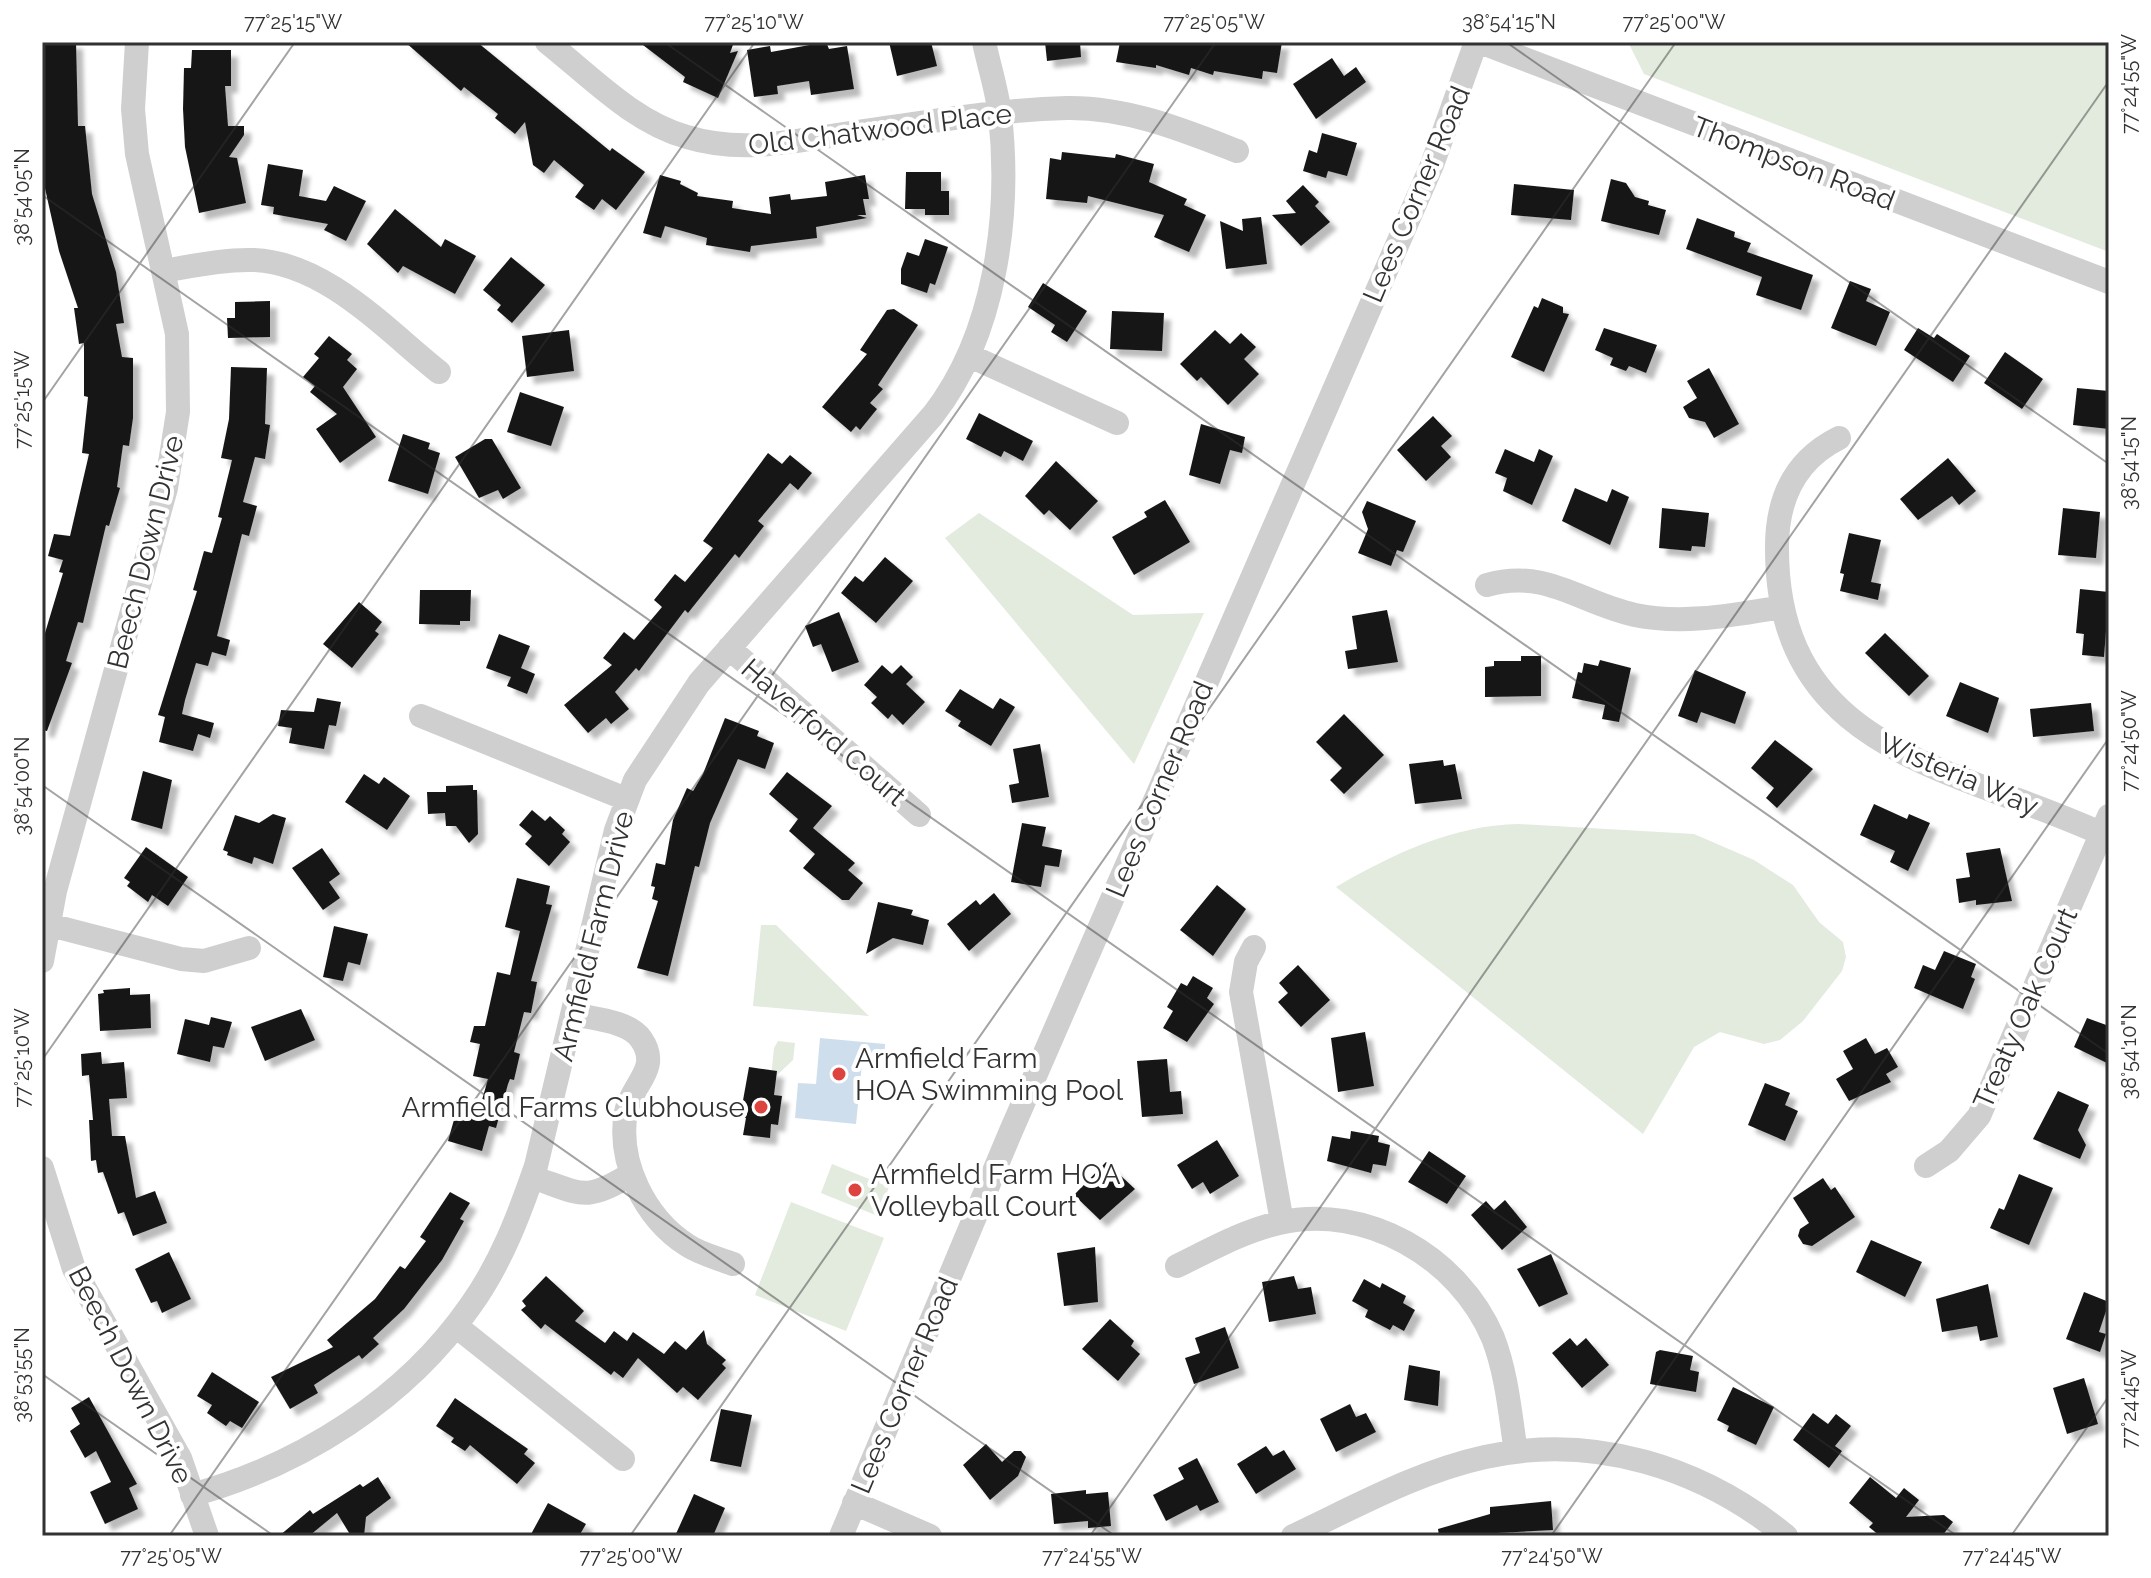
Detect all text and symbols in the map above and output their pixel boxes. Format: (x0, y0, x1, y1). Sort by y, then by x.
text: 77°25'15"W (244, 10, 342, 34)
text: 77°25'10"W (704, 10, 804, 34)
text: 77°25'05"W (1163, 10, 1265, 34)
text: 38°54'15"N (1462, 10, 1556, 34)
text: 77°25'00"W (1623, 10, 1726, 34)
text: 77°24'55"W (2117, 34, 2141, 134)
street label: Lees Corner Road (1356, 81, 1477, 307)
street label: Old Chatwood Place (746, 97, 1014, 162)
street label: Thompson Road (1688, 110, 1900, 217)
text: 38°54'05"N (10, 148, 34, 246)
text: 77°25'15"W (10, 351, 34, 449)
text: 38°54'15"N (2117, 416, 2141, 510)
street label: Beech Down Drive (100, 432, 190, 672)
street label: Haverford Court (735, 652, 913, 813)
street label: Lees Corner Road (1099, 676, 1220, 902)
text: 77°24'50"W (2117, 690, 2141, 792)
street label: Wisteria Way (1874, 726, 2043, 823)
text: 38°54'00"N (10, 737, 34, 835)
street label: Armfield Farm Drive (546, 808, 641, 1065)
street label: Treaty Oak Court (1966, 902, 2085, 1114)
text: 38°54'10"N (2117, 1004, 2141, 1100)
text: 77°25'10"W (10, 1008, 34, 1108)
place label: Armfield Farm HOA Swimming Pool (855, 1042, 1123, 1107)
marker: Armfield Farm HOA Swimming Pool (830, 1065, 848, 1083)
place label: Armfield Farms Clubhouse (401, 1091, 745, 1124)
marker: Armfield Farms Clubhouse (752, 1098, 770, 1116)
place label: Armfield Farm HOA Volleyball Court (871, 1158, 1121, 1223)
marker: Armfield Farm HOA Volleyball Court (846, 1181, 864, 1199)
street label: Beech Down Drive (61, 1261, 200, 1489)
street label: Lees Corner Road (844, 1272, 965, 1498)
text: 38°53'55"N (10, 1327, 34, 1423)
text: 77°24'45"W (2117, 1349, 2141, 1448)
text: 77°25'05"W (120, 1544, 222, 1568)
text: 77°25'00"W (580, 1544, 683, 1568)
text: 77°24'55"W (1042, 1544, 1142, 1568)
text: 77°24'50"W (1501, 1544, 1603, 1568)
text: 77°24'45"W (1963, 1544, 2062, 1568)

